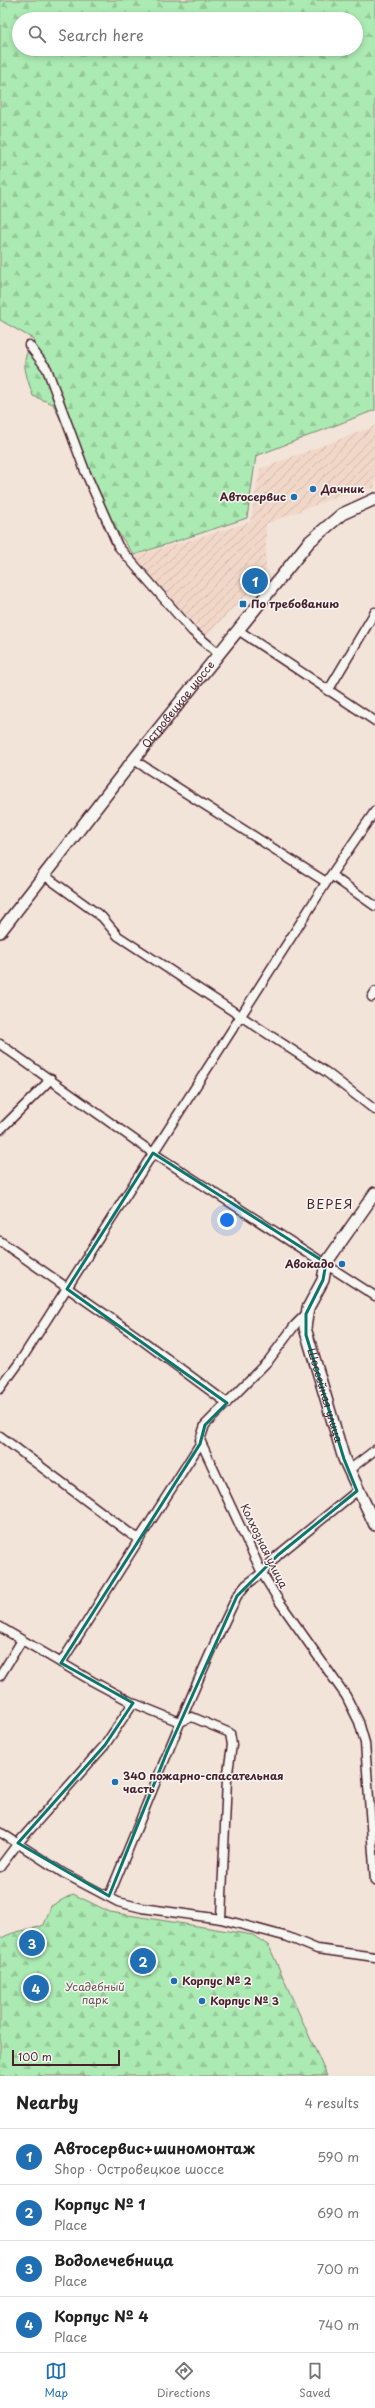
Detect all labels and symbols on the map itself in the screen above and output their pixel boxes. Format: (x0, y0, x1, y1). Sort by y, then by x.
place label: Дачник (320, 480, 365, 497)
marker: Дачник (308, 484, 318, 494)
place label: Автосервис (220, 488, 286, 505)
marker: Автосервис (289, 492, 299, 502)
pin: 1 (242, 566, 268, 596)
place label: По требованию (251, 595, 339, 612)
marker: По требованию (238, 599, 248, 609)
street label: Островецкое шоссе (137, 657, 218, 751)
district label: ВЕРЕЯ (307, 1194, 353, 1213)
your location (217, 1210, 237, 1230)
place label: Авокадо (284, 1255, 334, 1272)
marker: Авокадо (337, 1259, 347, 1269)
street label: Шоссейная улица (303, 1346, 348, 1444)
street label: Колхозная улица (237, 1500, 292, 1591)
place label: 340 пожарно-спасательная часть (123, 1767, 284, 1797)
marker: 340 пожарно-спасательная часть (110, 1777, 120, 1787)
pin: 3 (19, 1928, 45, 1958)
pin: 2 (130, 1946, 156, 1976)
place label: Корпус № 2 (182, 1972, 252, 1989)
pin: 4 (23, 1973, 49, 2003)
marker: Корпус № 2 (169, 1976, 179, 1986)
park label: Усадебный парк (65, 1978, 125, 2008)
place label: Корпус № 3 (210, 1992, 279, 2009)
marker: Корпус № 3 (197, 1996, 207, 2006)
scale bar (12, 2048, 120, 2067)

